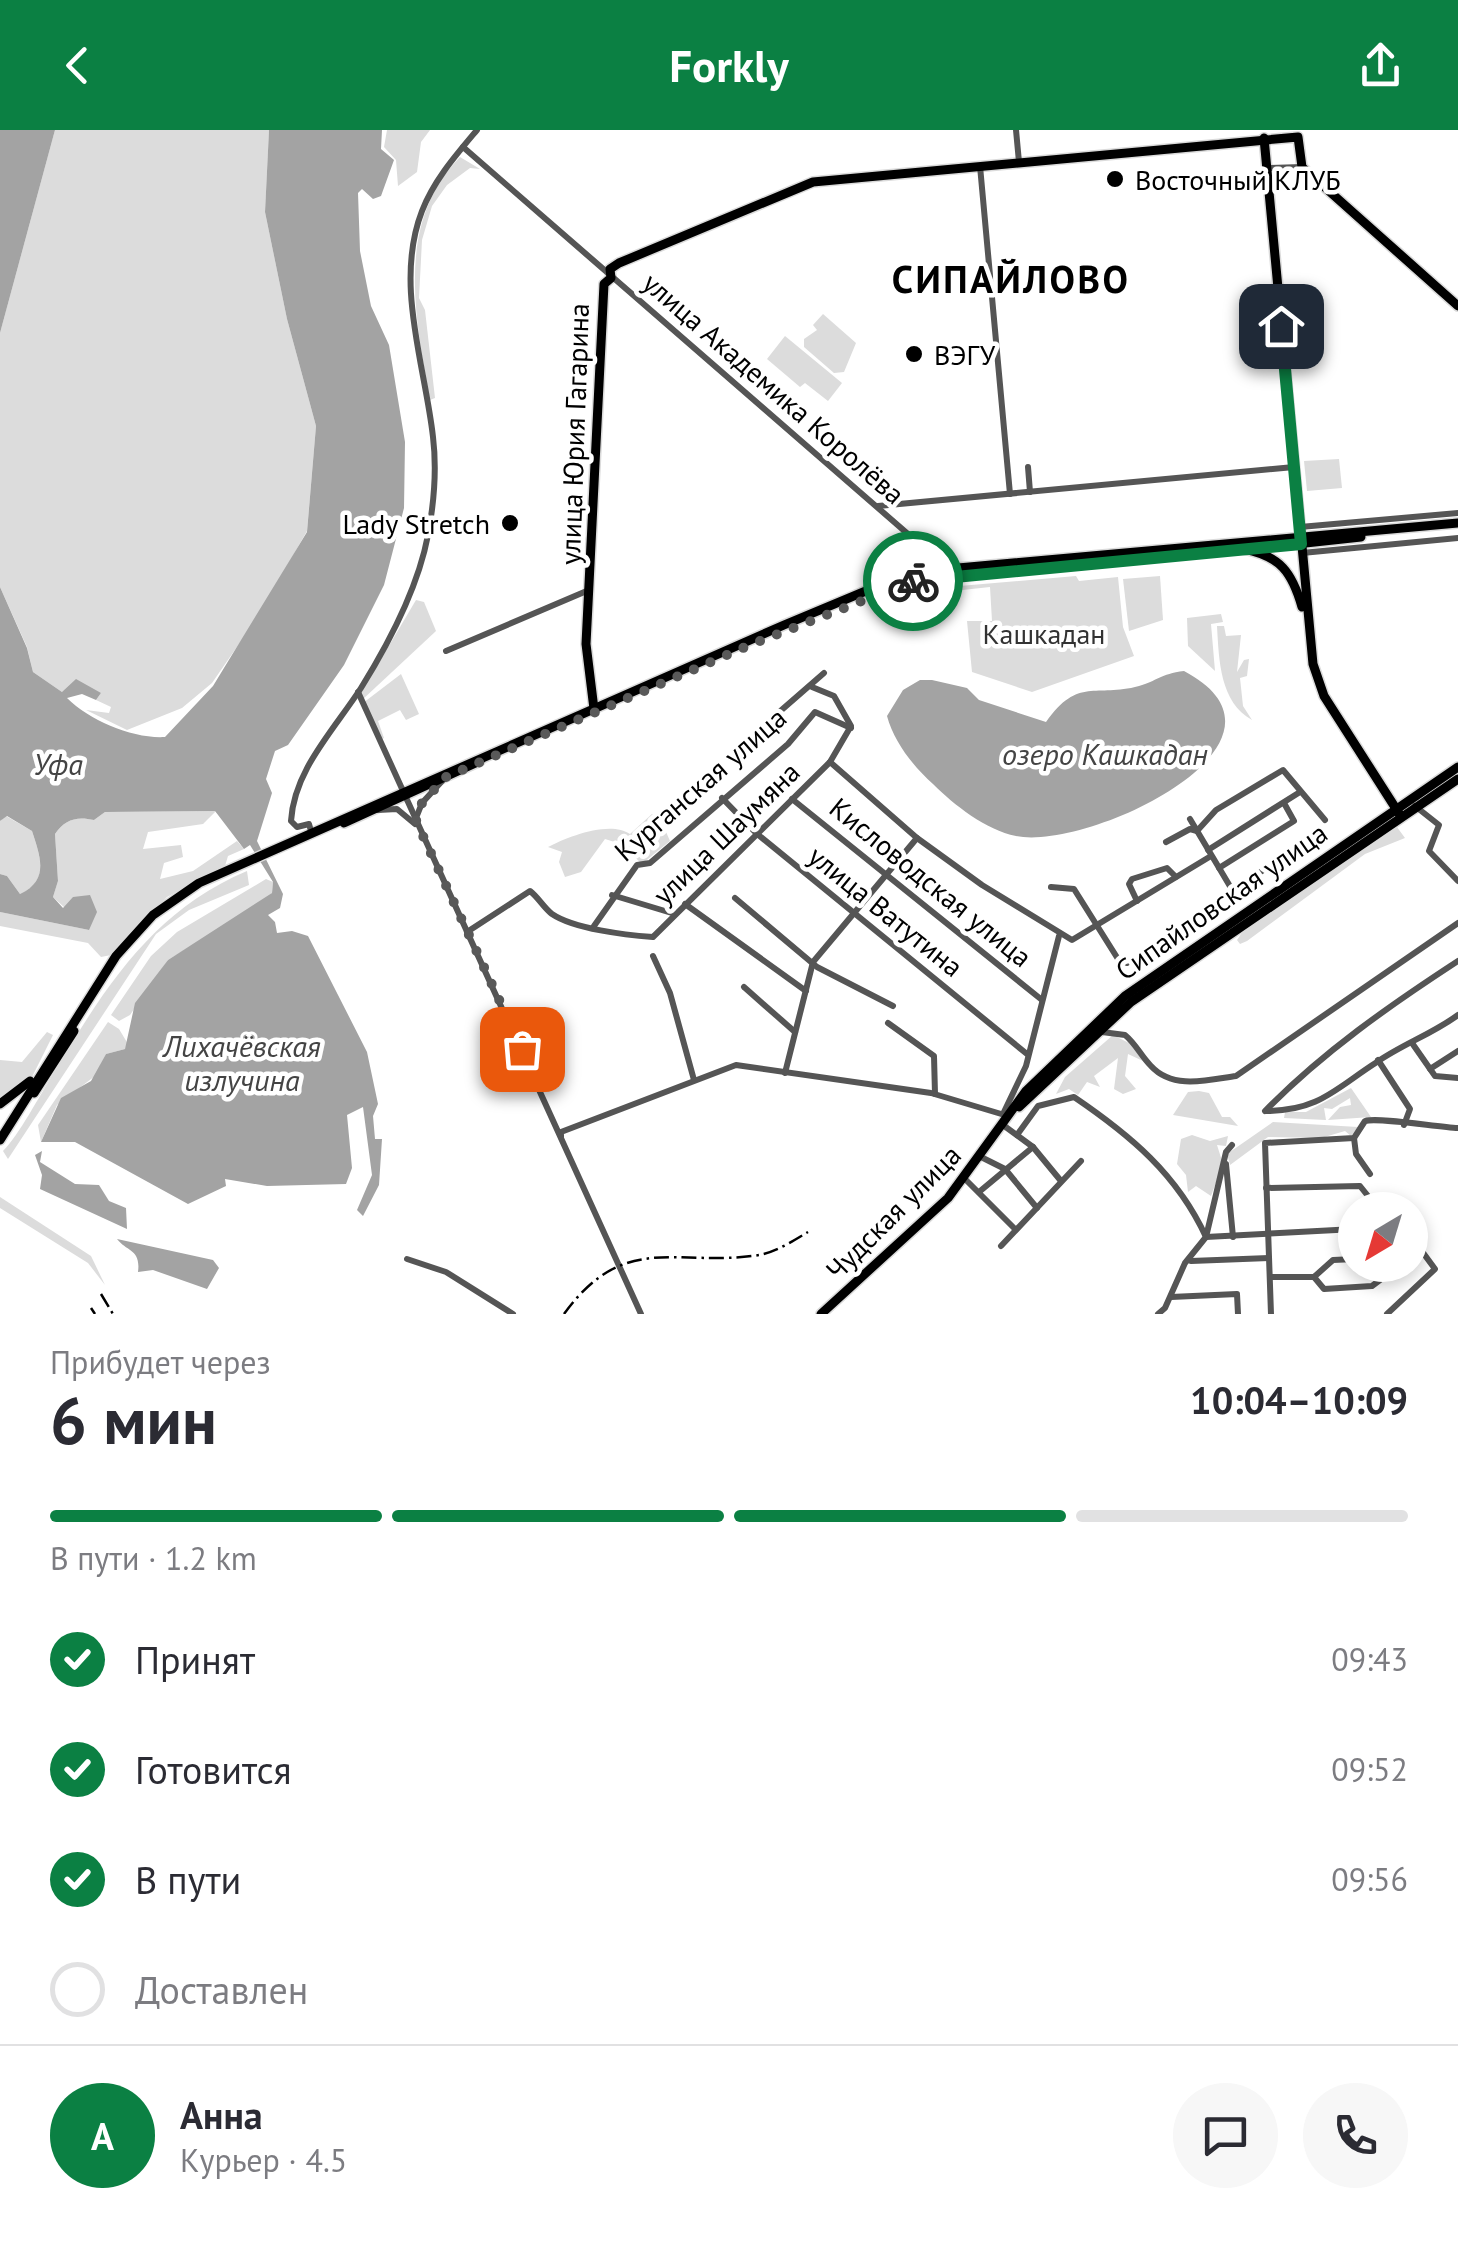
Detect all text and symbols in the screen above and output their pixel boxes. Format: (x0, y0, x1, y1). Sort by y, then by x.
text: Forkly (669, 36, 789, 94)
icon: back (50, 38, 105, 93)
icon: share (1353, 38, 1408, 93)
place label: Восточный КЛУБ (1135, 161, 1341, 198)
marker: Восточный КЛУБ (1104, 168, 1126, 190)
district label: СИПАЙЛОВО (892, 254, 1130, 303)
street label: улица Академика Королёва (635, 264, 913, 512)
pin (1239, 284, 1324, 369)
icon: home (1254, 299, 1309, 354)
street label: улица Юрия Гагарина (551, 303, 597, 565)
place label: ВЭГУ (934, 336, 996, 373)
marker: ВЭГУ (903, 343, 925, 365)
place label: Lady Stretch (342, 505, 490, 542)
marker: Lady Stretch (499, 512, 521, 534)
courier (863, 531, 963, 631)
icon: bike (886, 554, 941, 609)
park label: Кашкадан (982, 615, 1106, 652)
street label: Курганская улица (606, 699, 794, 869)
water label: озеро Кашкадан (1002, 734, 1208, 773)
water label: Уфа (33, 744, 83, 783)
street label: улица Шаумяна (645, 753, 807, 913)
street label: Кисловодская улица (822, 789, 1040, 975)
street label: Сипайловская улица (1108, 814, 1334, 988)
street label: улица Ватутина (801, 837, 971, 985)
pin (480, 1007, 565, 1092)
icon: bag (495, 1022, 550, 1077)
water label: Лихачёвская излучина (161, 1026, 321, 1099)
street label: Чудская улица (817, 1136, 969, 1288)
north arrow (1338, 1192, 1428, 1282)
map controls (1338, 1192, 1428, 1282)
text: Прибудет через (50, 1341, 271, 1383)
text: 10:04–10:09 (1190, 1375, 1408, 1424)
text: 6 мин (50, 1378, 217, 1462)
text: В пути · 1.2 km (50, 1537, 257, 1579)
icon: check (50, 1632, 105, 1687)
text: Принят (135, 1635, 255, 1684)
text: 09:43 (1331, 1638, 1408, 1680)
icon: check (50, 1742, 105, 1797)
text: Готовится (135, 1745, 292, 1794)
text: 09:52 (1331, 1748, 1408, 1790)
icon: check (50, 1852, 105, 1907)
text: В пути (135, 1855, 241, 1904)
text: 09:56 (1331, 1858, 1408, 1900)
text: Доставлен (135, 1965, 308, 2014)
button: chat (1173, 2083, 1278, 2188)
button: phone (1303, 2083, 1408, 2188)
text: Анна (180, 2090, 263, 2139)
text: А (91, 2111, 114, 2160)
text: Курьер · 4.5 (180, 2139, 347, 2181)

